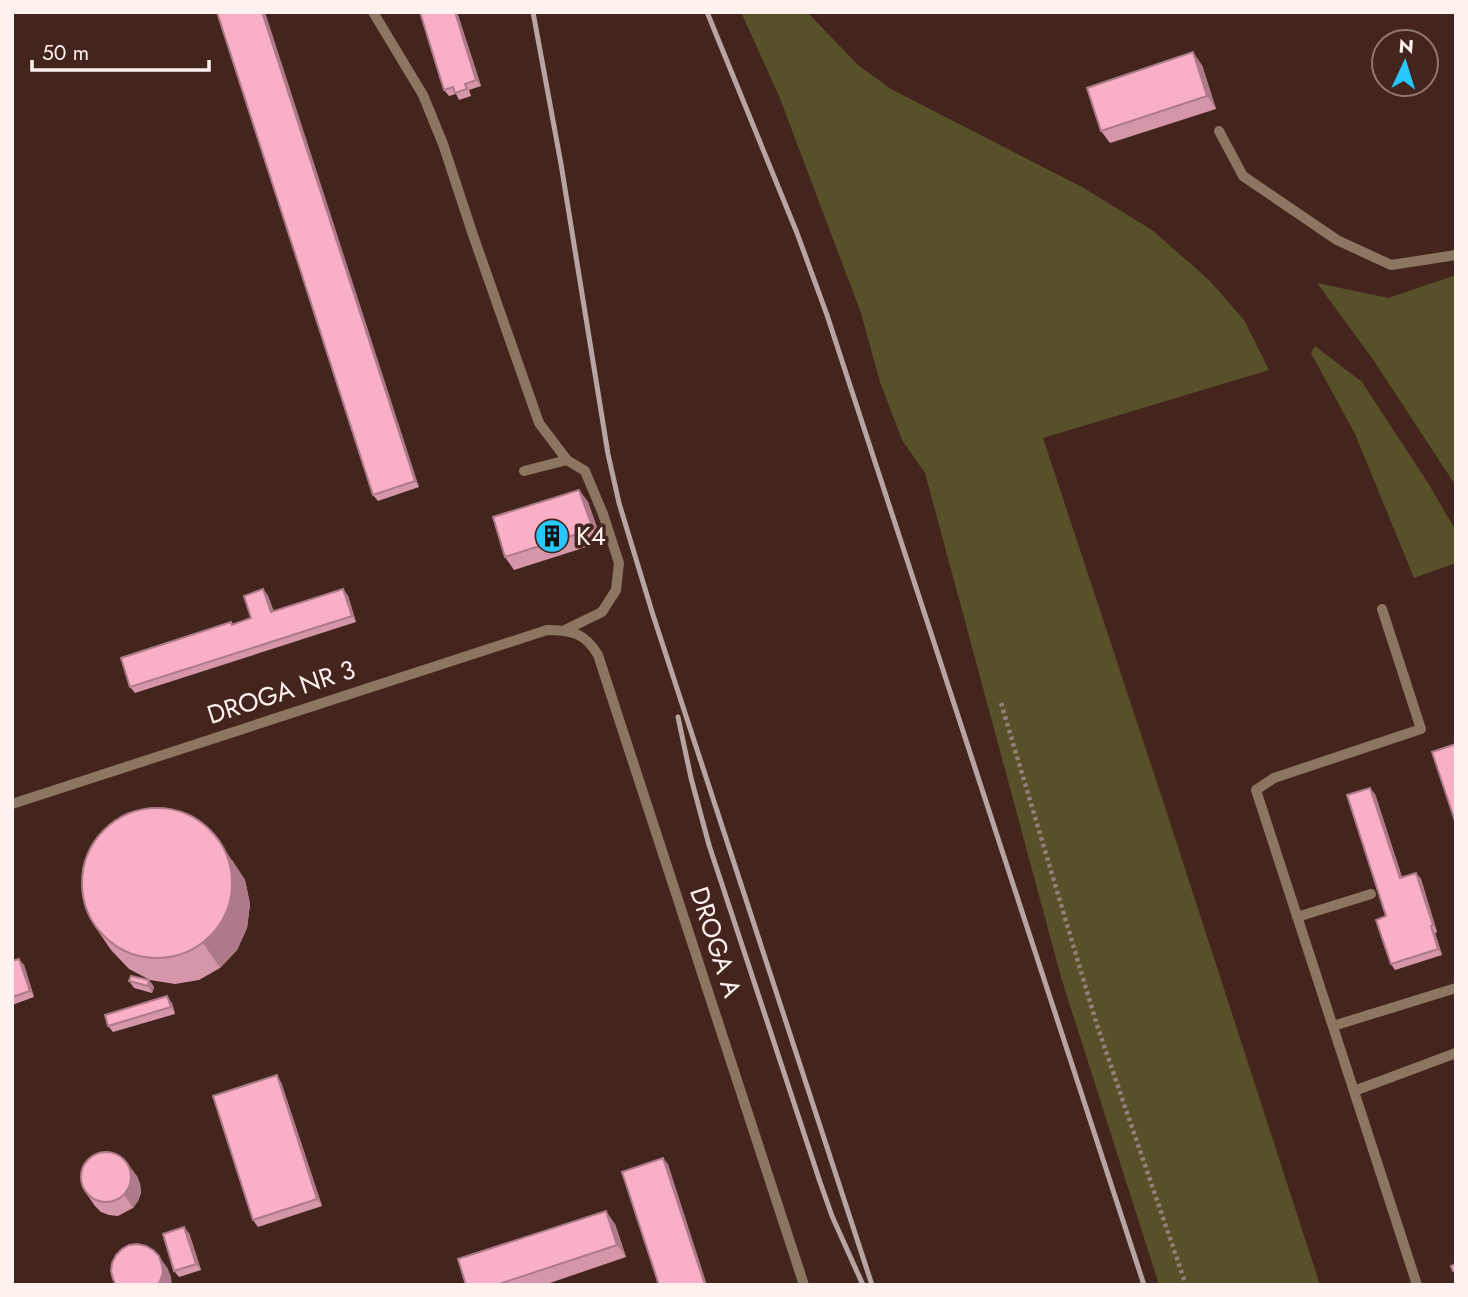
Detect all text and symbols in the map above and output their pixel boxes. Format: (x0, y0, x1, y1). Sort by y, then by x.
scale bar (32, 28, 208, 72)
north arrow (1370, 28, 1440, 98)
text: N (1398, 33, 1415, 61)
text: 50 m (42, 38, 89, 68)
building icon: K4 (533, 517, 571, 555)
place label: K4 (576, 517, 606, 555)
street label: DROGA NR 3 (202, 650, 360, 734)
street label: DROGA A (680, 882, 752, 1003)

